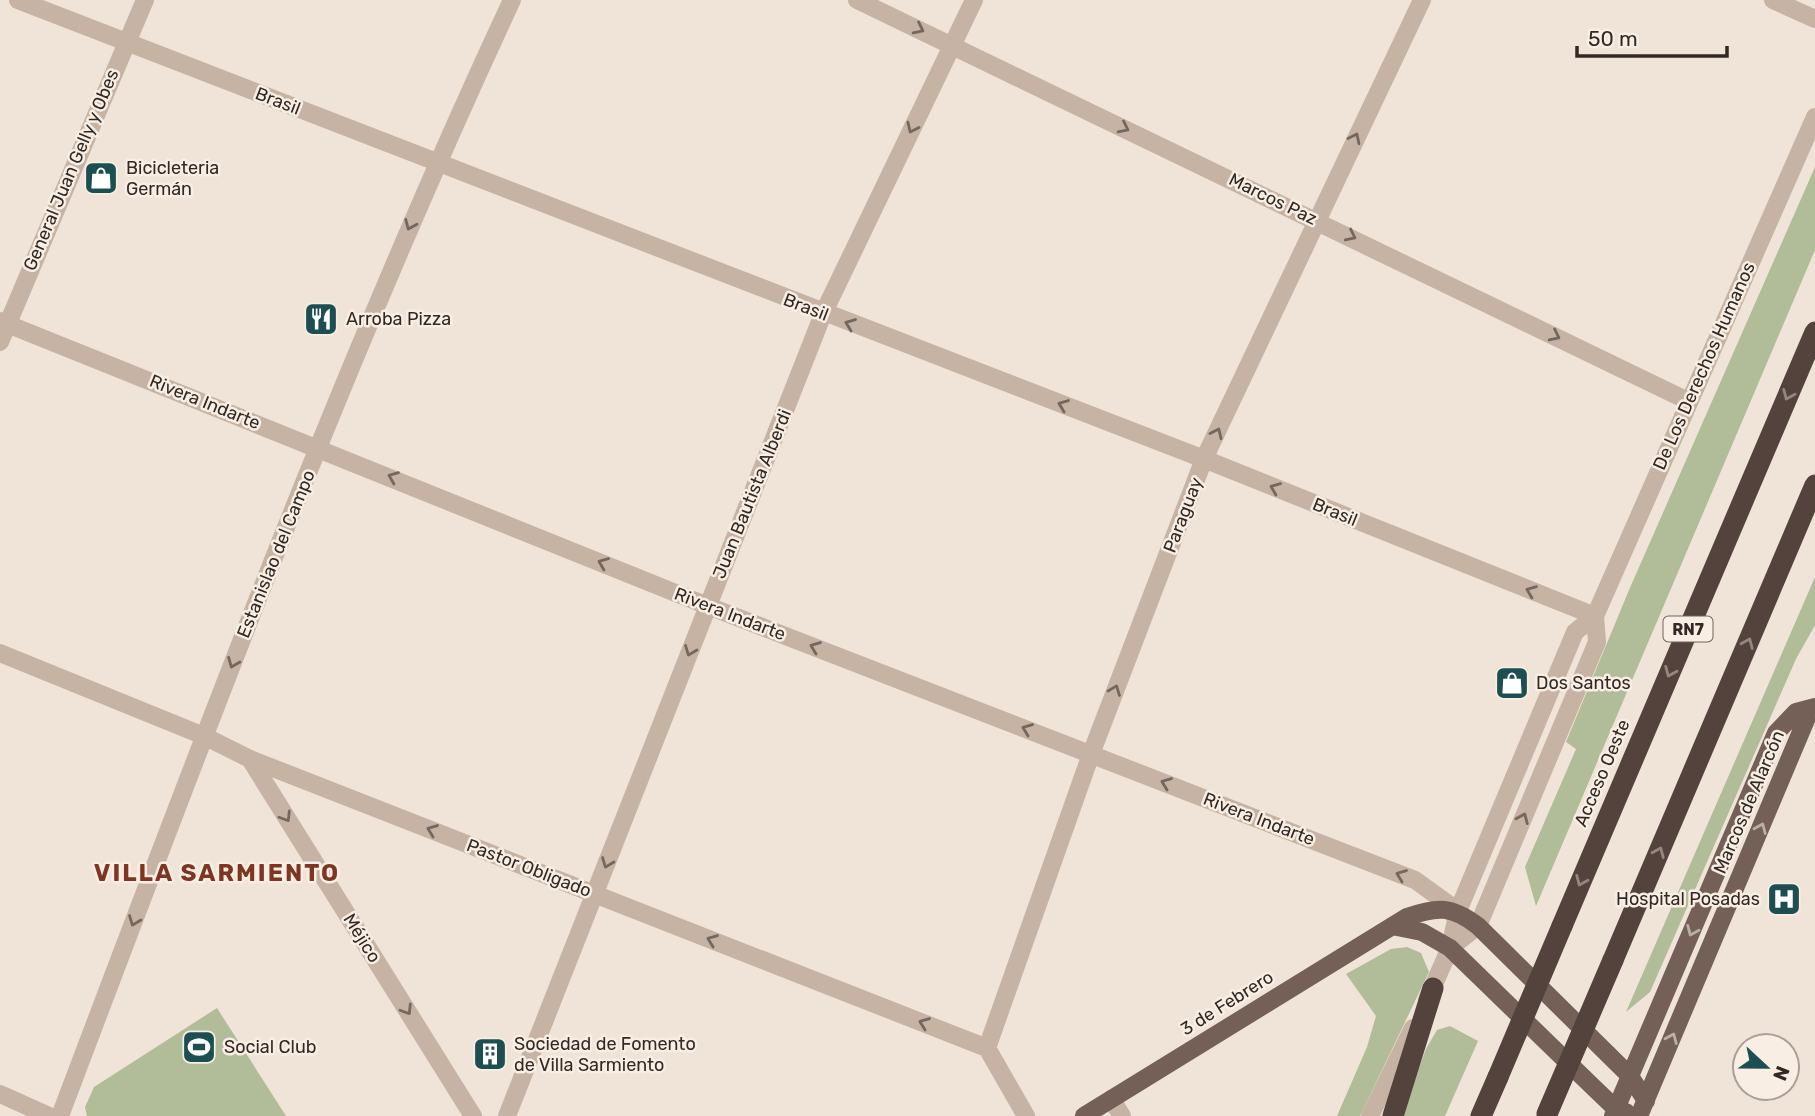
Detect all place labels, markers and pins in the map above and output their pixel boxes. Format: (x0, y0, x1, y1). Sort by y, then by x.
place label: Bicicleteria Germán (126, 157, 219, 200)
shop icon: Bicicleteria Germán (82, 159, 120, 197)
restaurant icon: Arroba Pizza (302, 300, 340, 338)
place label: Arroba Pizza (346, 308, 451, 330)
shop icon: Dos Santos (1493, 664, 1531, 702)
place label: Dos Santos (1536, 672, 1631, 694)
hospital icon: Hospital Posadas (1765, 880, 1803, 918)
place label: Hospital Posadas (1616, 888, 1760, 910)
sports icon: Social Club (180, 1028, 218, 1066)
place label: Sociedad de Fomento de Villa Sarmiento (514, 1033, 696, 1076)
building icon: Sociedad de Fomento de Villa Sarmiento (471, 1035, 509, 1073)
place label: Social Club (224, 1036, 316, 1058)

